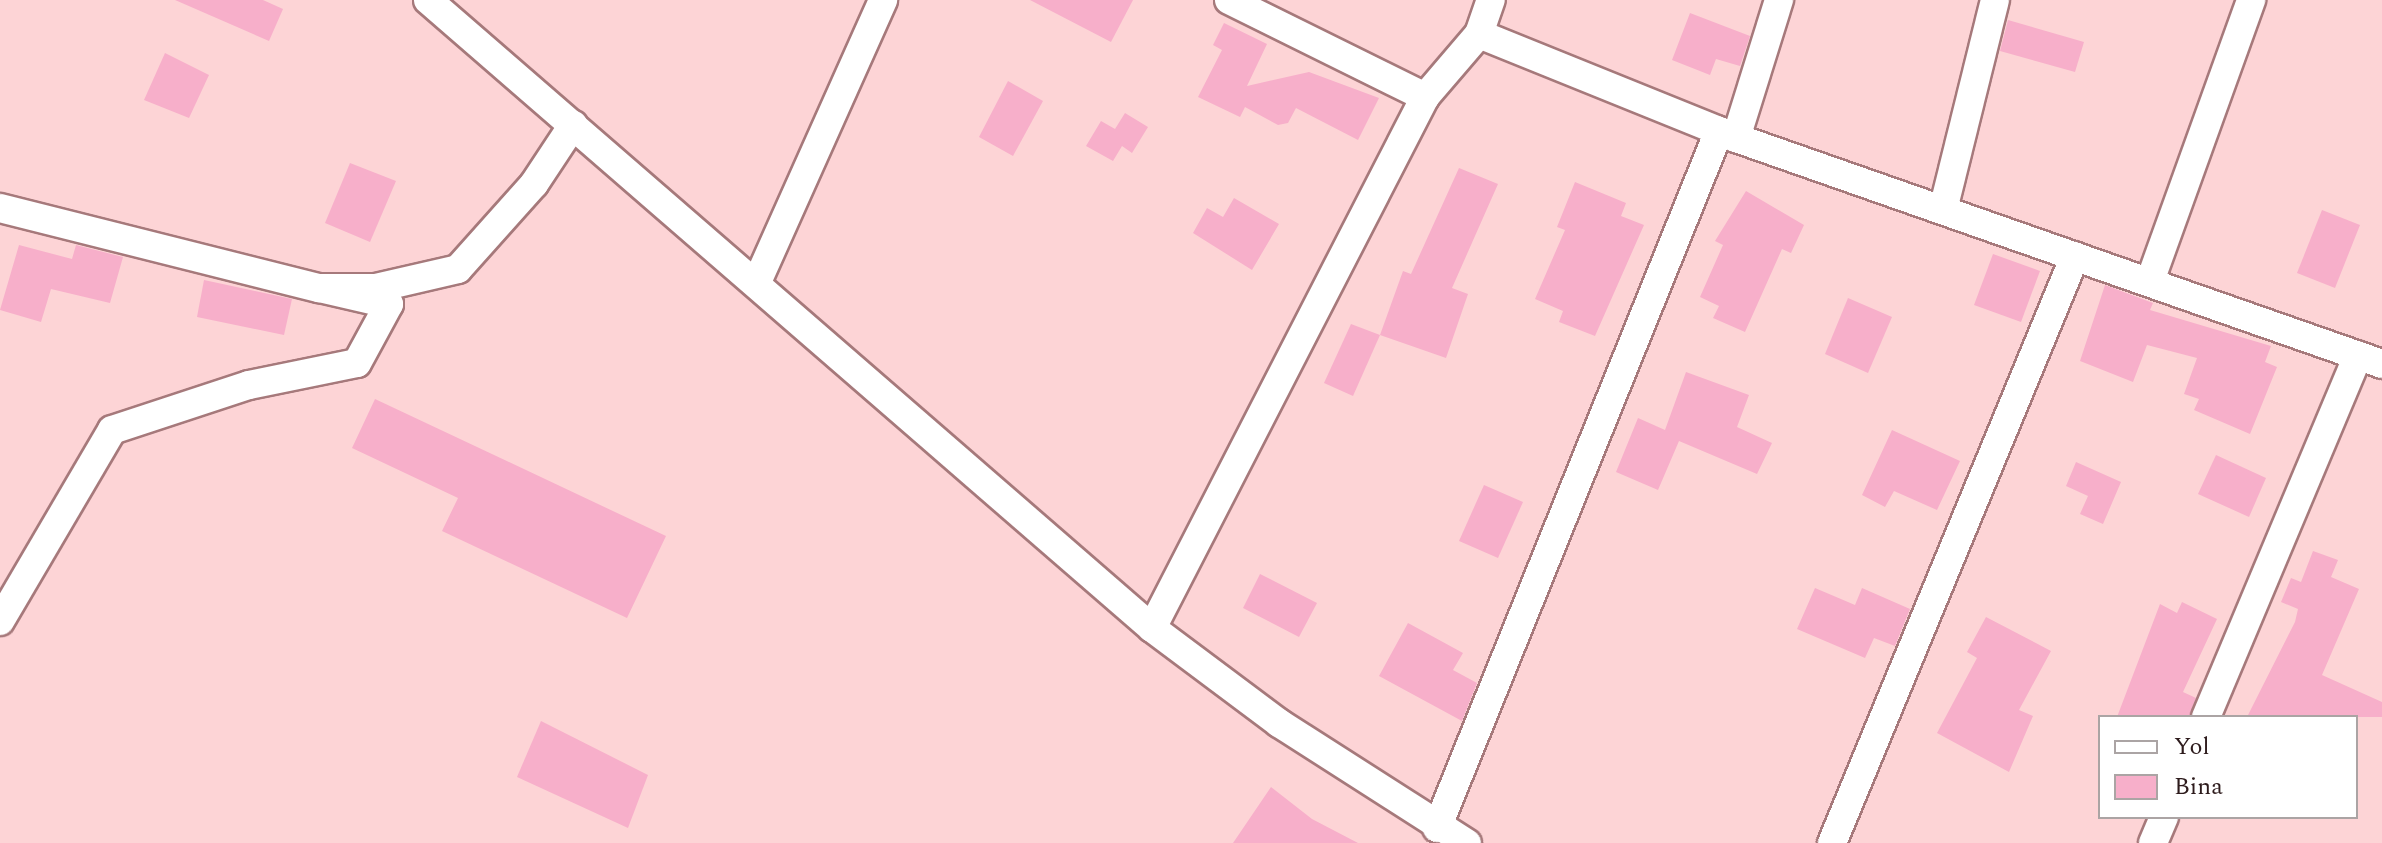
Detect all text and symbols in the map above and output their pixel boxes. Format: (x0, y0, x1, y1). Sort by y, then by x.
legend (2098, 715, 2358, 819)
text: Yol (2174, 729, 2210, 765)
text: Bina (2174, 769, 2223, 805)

